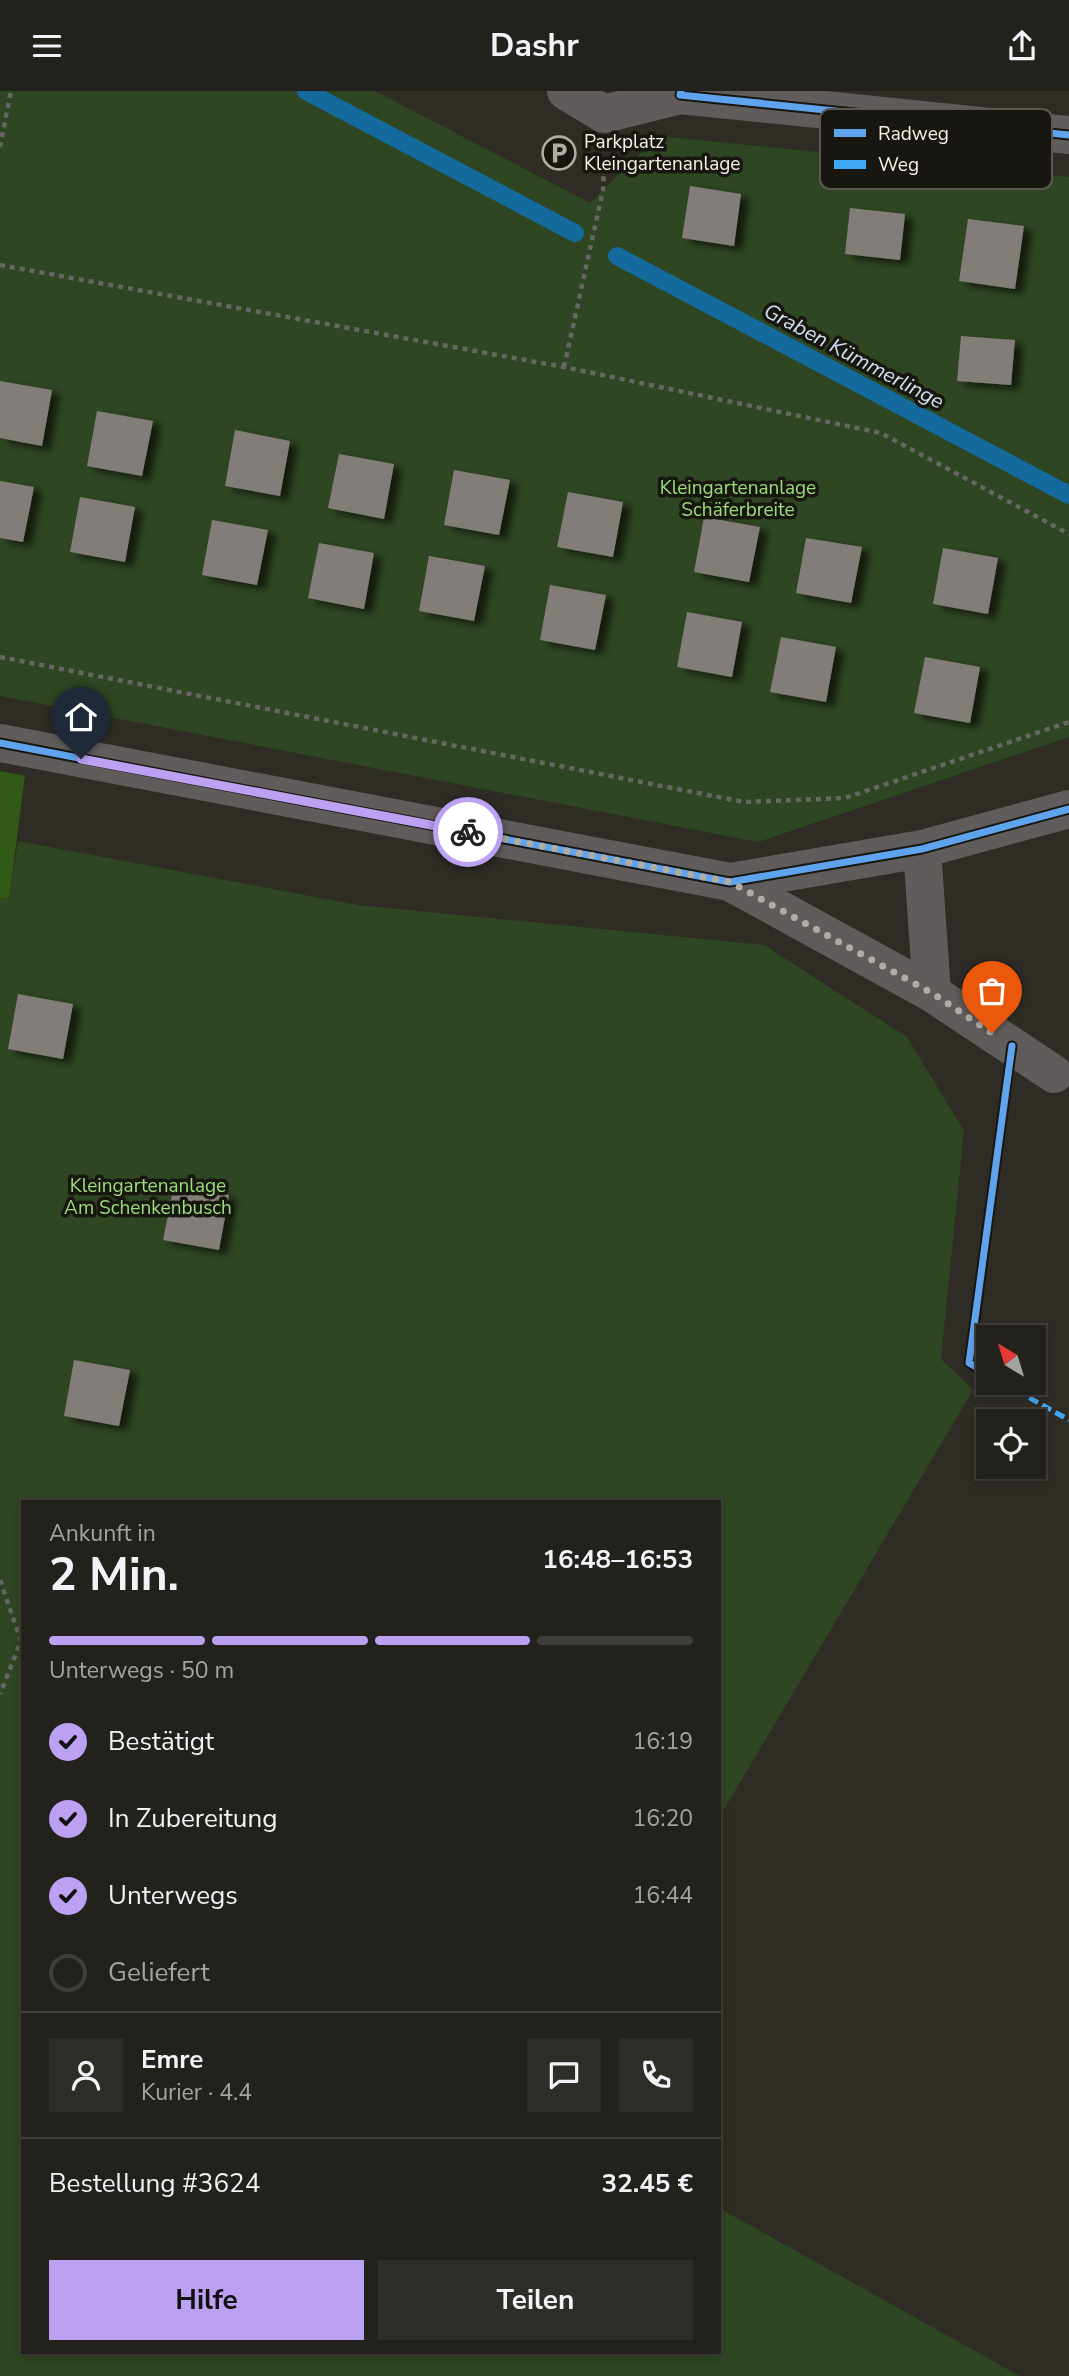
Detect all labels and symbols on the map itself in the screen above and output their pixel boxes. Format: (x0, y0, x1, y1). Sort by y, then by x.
legend (820, 109, 1052, 189)
text: Radweg (878, 121, 949, 147)
place label: Parkplatz Kleingartenanlage (584, 129, 740, 177)
parking icon: Parkplatz Kleingartenanlage (540, 134, 578, 172)
text: Weg (878, 152, 919, 178)
water label: Graben Kümmerlinge (759, 297, 949, 415)
park label: Kleingartenanlage Schäferbreite (660, 475, 816, 523)
pin (51, 687, 111, 759)
courier (433, 797, 503, 867)
pin (962, 961, 1022, 1033)
park label: Kleingartenanlage Am Schenkenbusch (64, 1173, 232, 1221)
north arrow (976, 1325, 1046, 1395)

